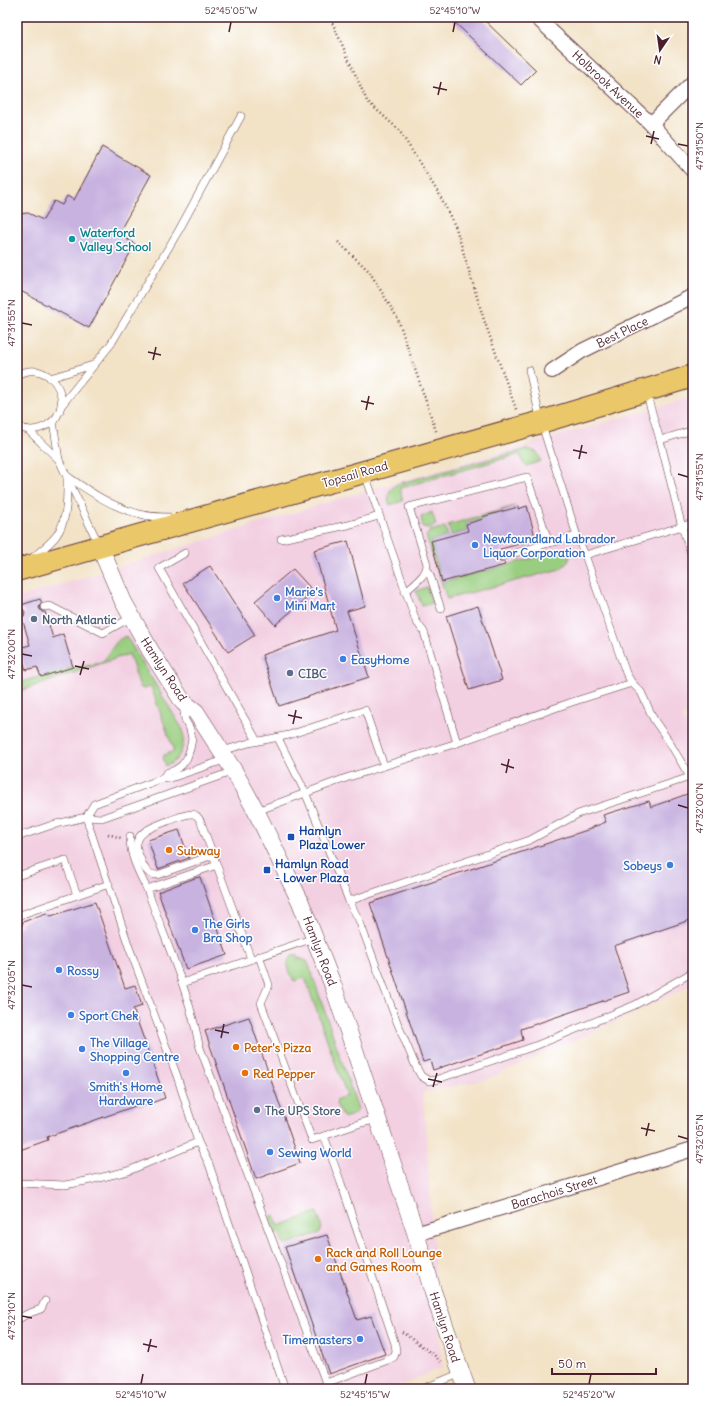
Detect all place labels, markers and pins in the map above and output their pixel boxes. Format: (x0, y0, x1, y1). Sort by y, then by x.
place label: Waterford Valley School (80, 225, 152, 255)
marker: Waterford Valley School (67, 234, 77, 244)
place label: Newfoundland Labrador Liquor Corporation (483, 531, 615, 561)
marker: Newfoundland Labrador Liquor Corporation (470, 540, 480, 550)
place label: Marie's Mini Mart (285, 584, 336, 613)
marker: Marie's Mini Mart (272, 593, 282, 603)
place label: North Atlantic (42, 612, 117, 627)
marker: North Atlantic (29, 614, 39, 624)
place label: EasyHome (351, 652, 410, 668)
marker: EasyHome (338, 654, 348, 664)
place label: CIBC (298, 666, 327, 681)
marker: CIBC (285, 668, 295, 678)
place label: Hamlyn Plaza Lower (299, 823, 365, 852)
marker: Hamlyn Plaza Lower (286, 832, 296, 842)
place label: Subway (177, 843, 221, 859)
marker: Subway (164, 845, 174, 855)
place label: Hamlyn Road - Lower Plaza (275, 856, 349, 885)
place label: Sobeys (623, 858, 663, 874)
marker: Sobeys (665, 860, 675, 870)
marker: Hamlyn Road - Lower Plaza (262, 865, 272, 875)
place label: The Girls Bra Shop (203, 916, 253, 946)
marker: The Girls Bra Shop (190, 925, 200, 935)
place label: Rossy (67, 963, 99, 979)
marker: Rossy (54, 965, 64, 975)
place label: Sport Chek (79, 1008, 138, 1024)
marker: Sport Chek (66, 1010, 76, 1020)
place label: The Village Shopping Centre (90, 1035, 180, 1065)
place label: Peter's Pizza (244, 1040, 311, 1055)
marker: Peter's Pizza (231, 1042, 241, 1052)
marker: The Village Shopping Centre (77, 1044, 87, 1054)
place label: Red Pepper (253, 1066, 315, 1082)
marker: Smith's Home Hardware (121, 1068, 131, 1078)
marker: Red Pepper (240, 1068, 250, 1078)
place label: Smith's Home Hardware (89, 1079, 163, 1108)
place label: The UPS Store (265, 1103, 341, 1118)
marker: The UPS Store (252, 1105, 262, 1115)
place label: Sewing World (278, 1145, 352, 1161)
marker: Sewing World (265, 1147, 275, 1157)
place label: Rack and Roll Lounge and Games Room (326, 1245, 442, 1274)
marker: Rack and Roll Lounge and Games Room (313, 1254, 323, 1264)
place label: Timemasters (282, 1332, 353, 1347)
marker: Timemasters (355, 1334, 365, 1344)

